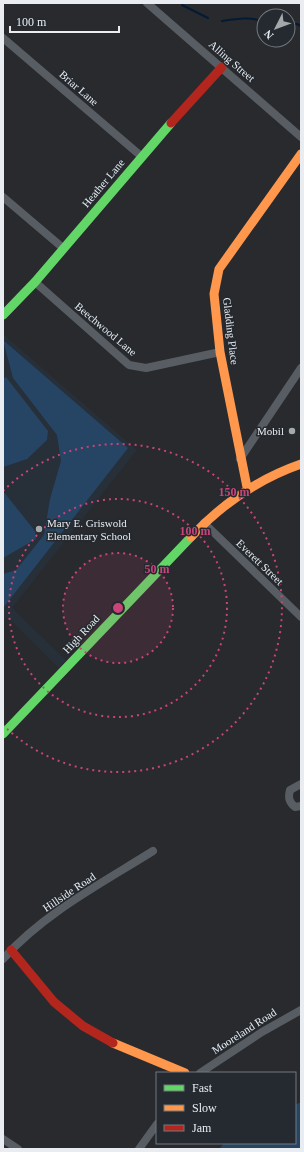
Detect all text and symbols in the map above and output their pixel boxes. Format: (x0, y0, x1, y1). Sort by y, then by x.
scale bar (10, 8, 119, 34)
north arrow (256, 8, 296, 48)
text: 100 m (16, 15, 47, 29)
text: N (261, 28, 276, 42)
street label: Alling Street (207, 38, 257, 84)
street label: Briar Lane (57, 68, 101, 108)
street label: Heather Lane (79, 156, 127, 210)
street label: Gladding Place (221, 297, 241, 365)
street label: Beechwood Lane (73, 300, 139, 358)
place label: Mobil (257, 425, 284, 437)
marker: Mobil (287, 426, 297, 436)
text: 150 m (219, 485, 250, 499)
place label: Mary E. Griswold Elementary School (47, 517, 131, 542)
marker: Mary E. Griswold Elementary School (34, 524, 44, 534)
text: 100 m (180, 524, 211, 538)
street label: Everett Street (234, 537, 286, 587)
text: 50 m (145, 562, 170, 576)
centre of rings (111, 601, 125, 615)
street label: High Road (60, 612, 102, 656)
street label: Hillside Road (40, 870, 98, 914)
street label: Mooreland Road (210, 1005, 279, 1056)
legend (156, 1072, 296, 1144)
text: Fast (192, 1081, 213, 1095)
text: Slow (192, 1101, 217, 1115)
text: Jam (192, 1121, 212, 1135)

